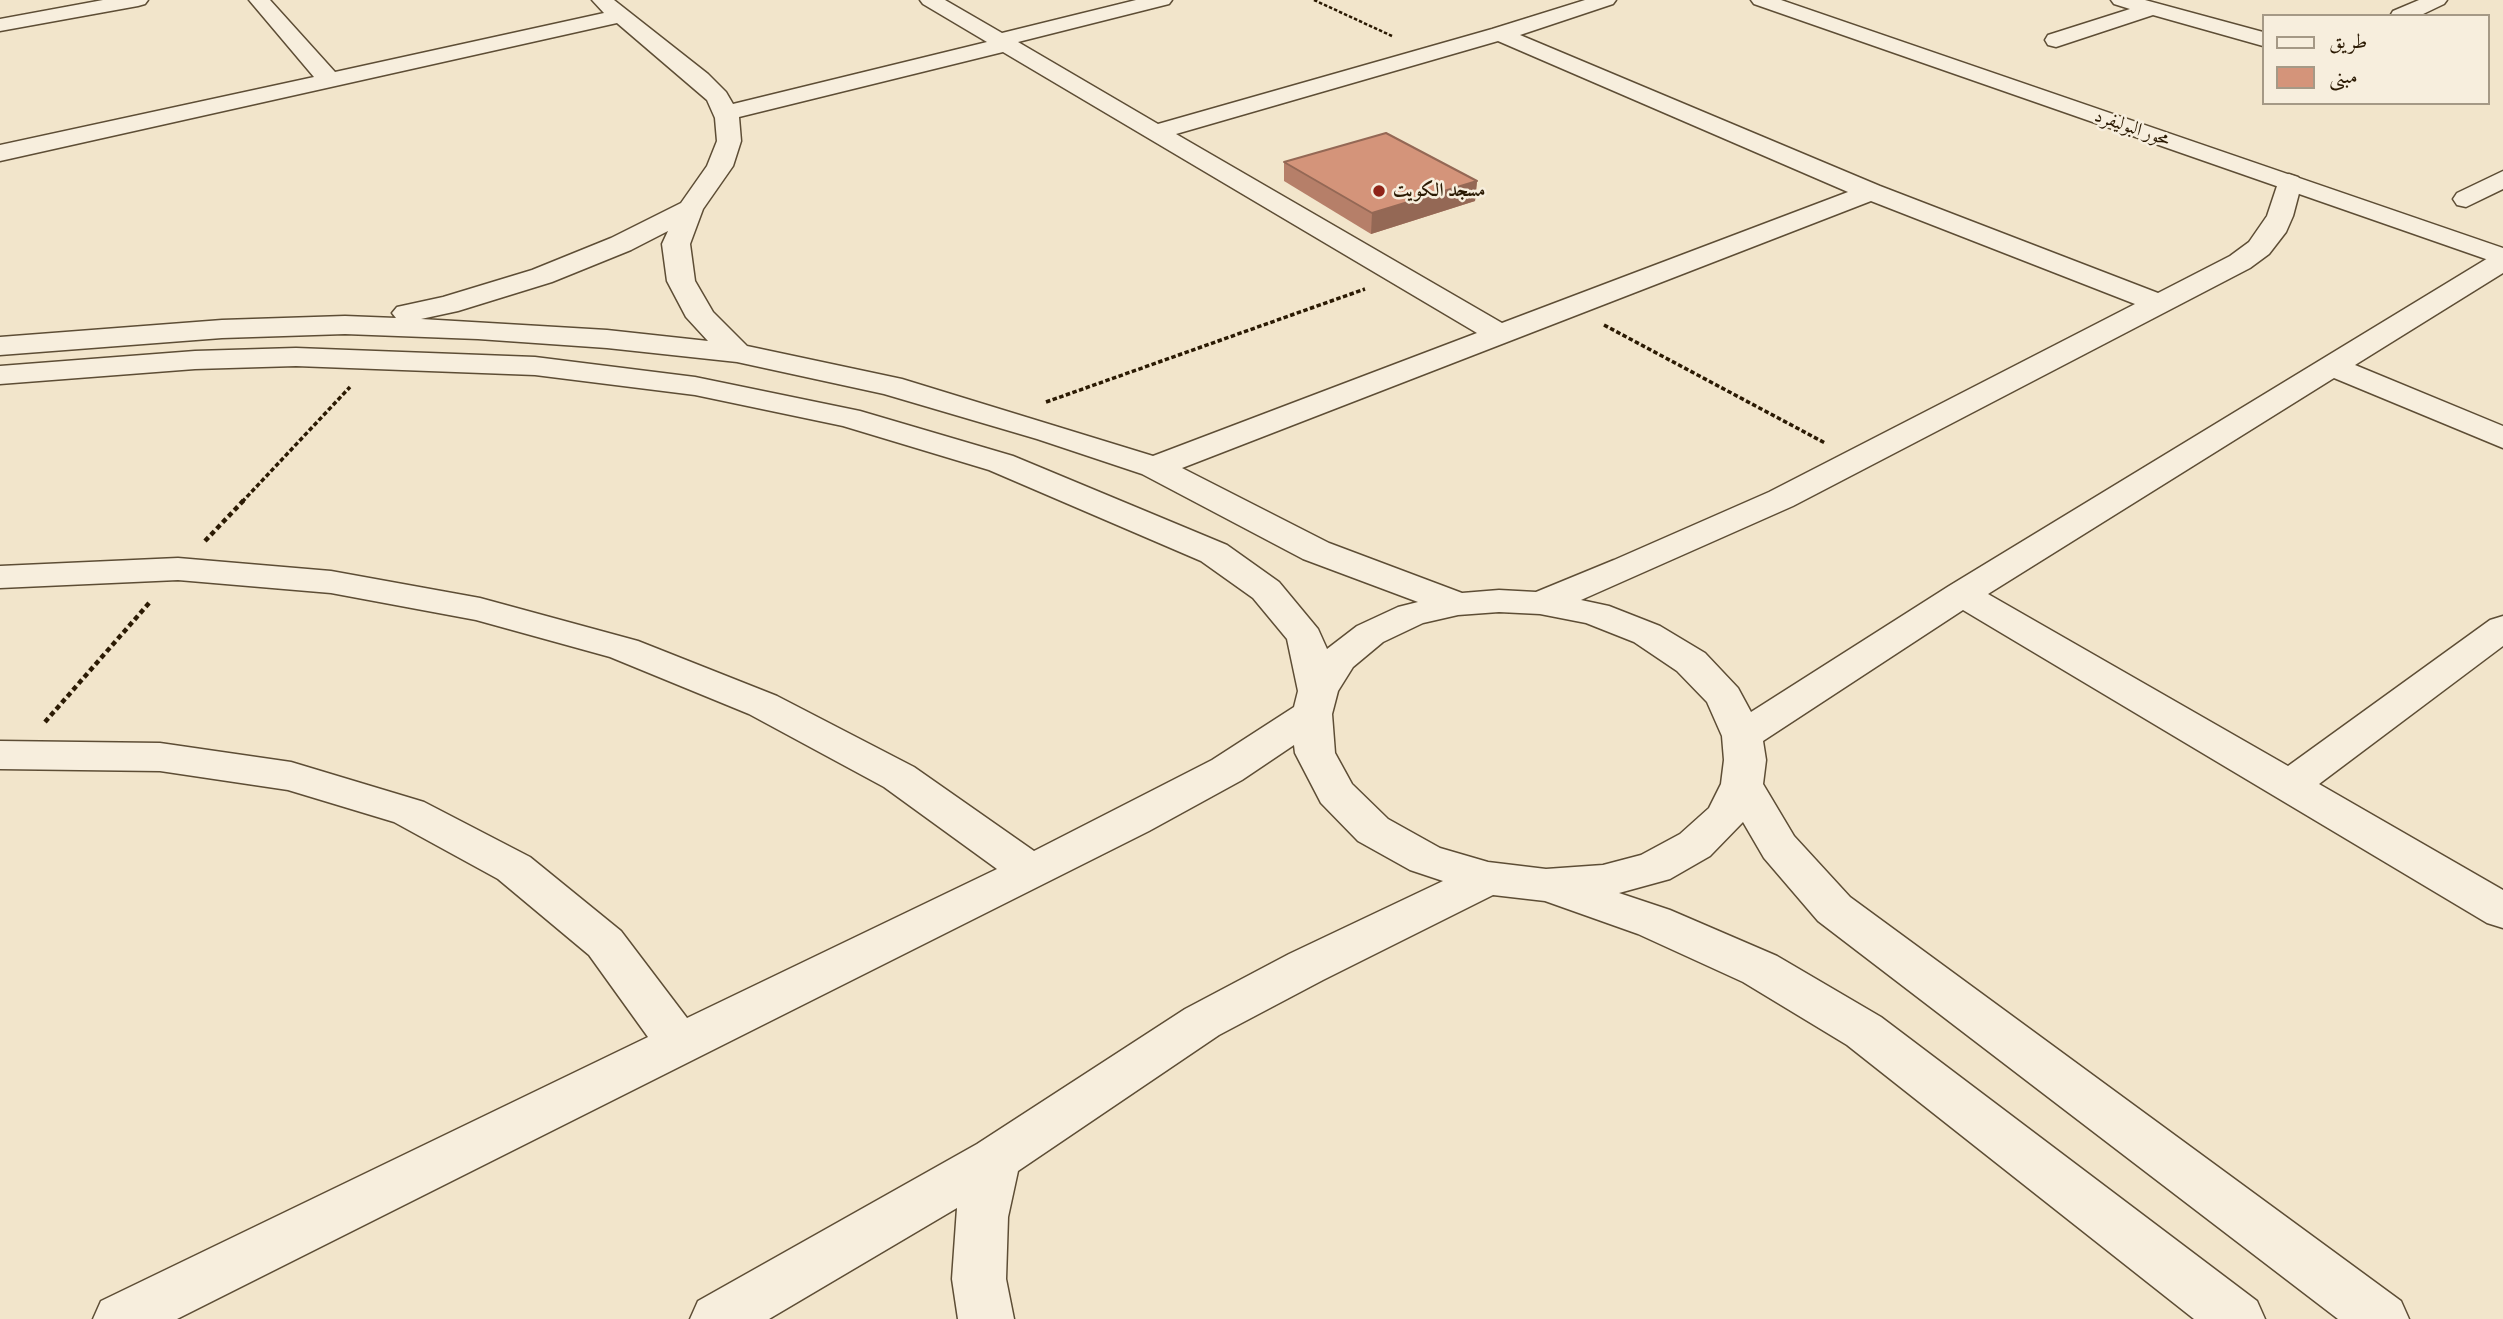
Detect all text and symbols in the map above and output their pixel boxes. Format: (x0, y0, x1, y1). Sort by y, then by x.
legend (2262, 14, 2489, 105)
text: طريق (2329, 27, 2367, 54)
text: مبنى (2329, 62, 2358, 89)
street label: محور البوليفرد (2091, 104, 2173, 152)
place label: مسجد الكويت (1393, 180, 1485, 202)
marker: مسجد الكويت (1371, 183, 1387, 199)

